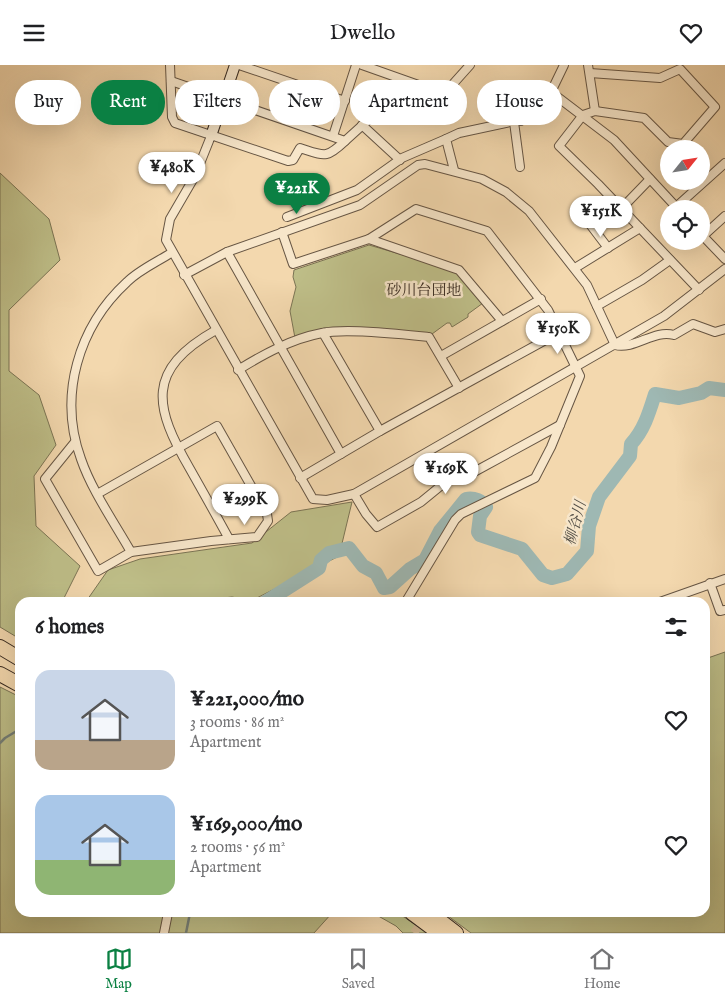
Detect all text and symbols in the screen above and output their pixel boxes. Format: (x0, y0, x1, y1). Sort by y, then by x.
icon: menu (20, 19, 48, 47)
text: Dwello (330, 19, 395, 47)
icon: heart (677, 19, 705, 47)
chip: Buy (15, 80, 81, 125)
chip: Rent (91, 80, 165, 125)
chip: Filters (175, 80, 259, 125)
chip: New (269, 80, 340, 125)
chip: Apartment (350, 80, 467, 125)
chip: House (477, 80, 562, 125)
north arrow (660, 140, 710, 190)
map controls (660, 140, 710, 250)
pin: ¥480K (137, 151, 207, 194)
text: ¥480K (149, 158, 195, 178)
pin: ¥221K (262, 173, 332, 215)
text: ¥221K (275, 179, 319, 199)
pin: ¥151K (566, 195, 636, 238)
button: locate (660, 200, 710, 250)
text: ¥151K (581, 202, 621, 222)
district label: 砂川台団地 (386, 281, 462, 300)
pin: ¥150K (523, 313, 593, 355)
text: ¥150K (537, 319, 579, 339)
pin: ¥169K (411, 453, 481, 495)
text: ¥169K (425, 459, 467, 479)
pin: ¥299K (210, 483, 280, 526)
text: ¥299K (223, 490, 267, 510)
water label: 柳谷川 (560, 497, 591, 547)
icon: filters (662, 613, 690, 641)
text: 6 homes (35, 614, 104, 641)
text: ¥221,000/mo (190, 686, 304, 713)
icon: home (75, 690, 135, 750)
icon: heart (662, 706, 690, 734)
text: 3 rooms · 86 m² (190, 713, 284, 733)
text: Apartment (190, 733, 261, 753)
text: ¥169,000/mo (190, 811, 302, 838)
icon: home (75, 815, 135, 875)
icon: heart (662, 831, 690, 859)
text: 2 rooms · 56 m² (190, 838, 285, 858)
text: Apartment (190, 858, 261, 878)
tab: Map (105, 945, 133, 993)
tab: Saved (342, 945, 375, 993)
tab: Home (584, 945, 620, 993)

